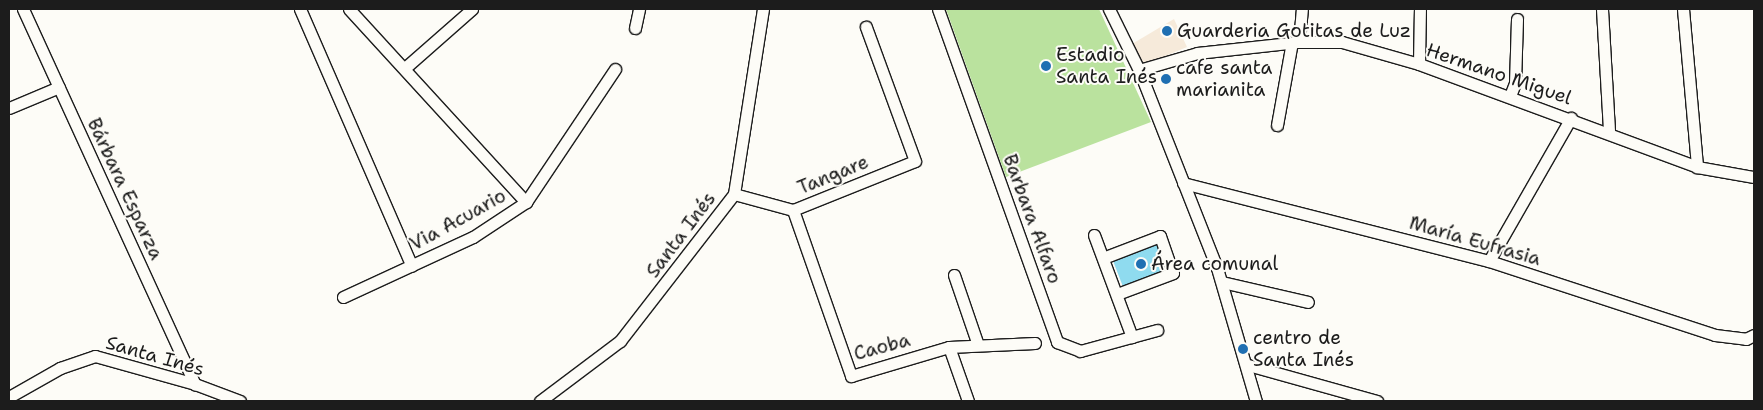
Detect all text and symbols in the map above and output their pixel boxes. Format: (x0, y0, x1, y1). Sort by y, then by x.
place label: Guarderia Gotitas de Luz (1177, 20, 1411, 42)
marker: Guarderia Gotitas de Luz (1161, 25, 1173, 37)
street label: Hermano Miguel (1423, 38, 1575, 110)
place label: Estadio Santa Inés (1056, 44, 1157, 88)
place label: cafe santa marianita (1176, 57, 1272, 101)
marker: Estadio Santa Inés (1040, 60, 1052, 72)
marker: cafe santa marianita (1160, 73, 1172, 85)
street label: Bárbara Esparza (82, 115, 168, 263)
street label: Tangare (794, 150, 872, 200)
street label: Barbara Alfaro (998, 151, 1066, 287)
street label: Via Acuario (406, 184, 510, 256)
street label: Santa Inés (641, 188, 721, 282)
street label: María Eufrasia (1407, 211, 1543, 271)
place label: Área comunal (1151, 253, 1278, 275)
marker: Área comunal (1135, 258, 1147, 270)
place label: centro de Santa Inés (1253, 327, 1354, 371)
street label: Caoba (851, 329, 913, 365)
street label: Santa Inés (103, 331, 207, 381)
marker: centro de Santa Inés (1237, 343, 1249, 355)

